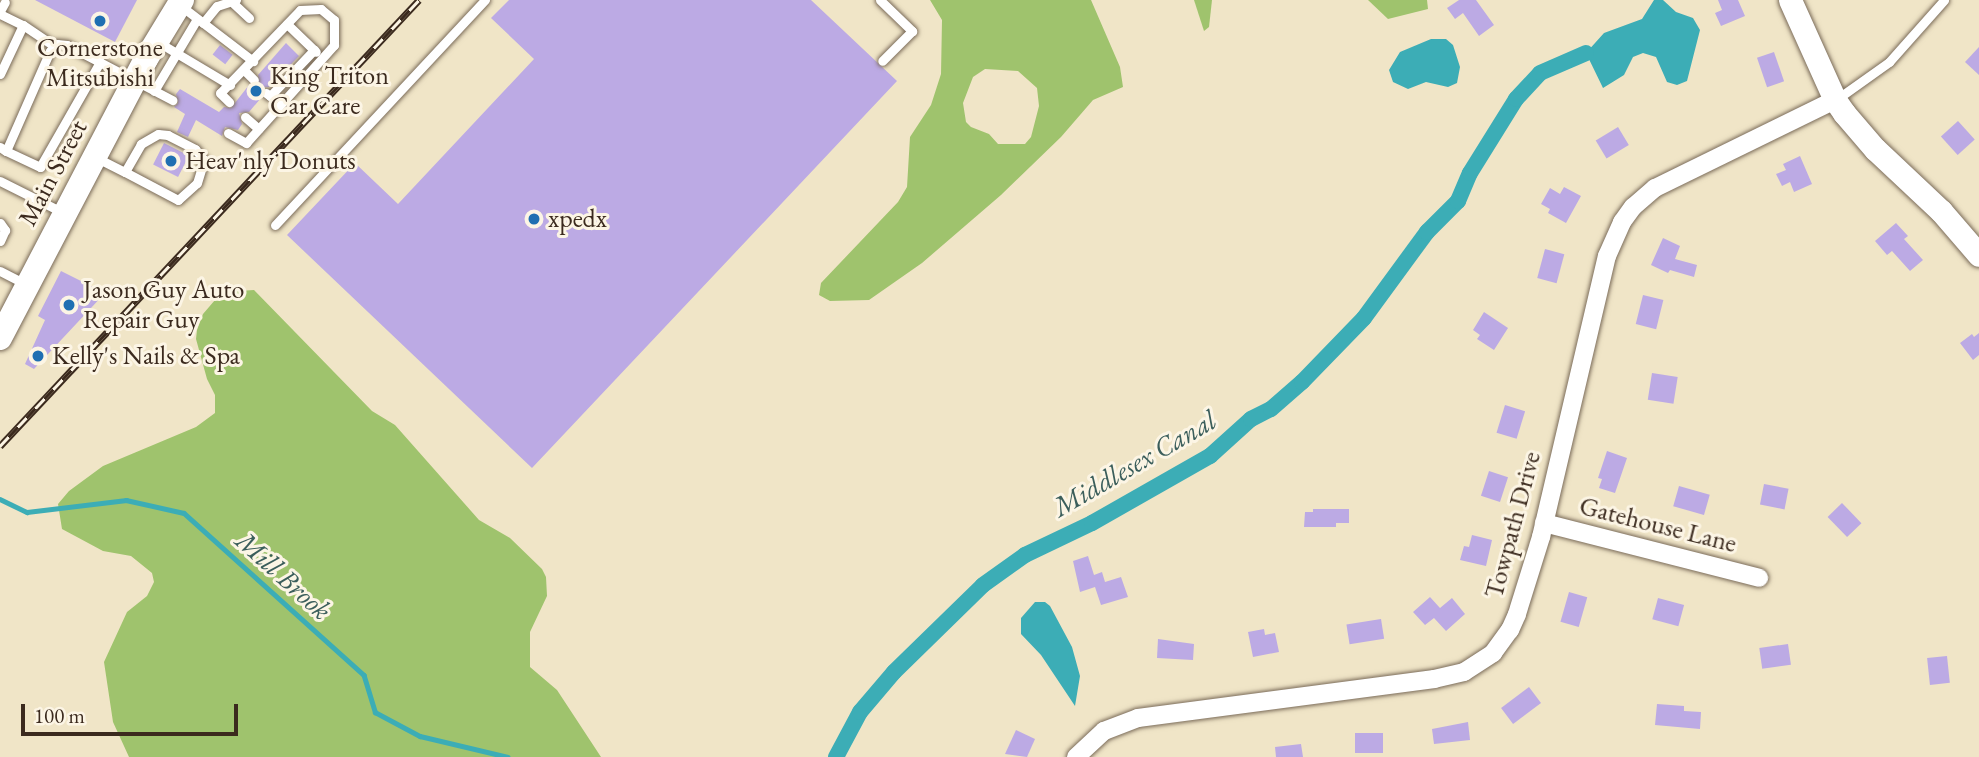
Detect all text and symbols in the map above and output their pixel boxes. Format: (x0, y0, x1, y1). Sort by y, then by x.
marker: Cornerstone Mitsubishi (92, 13, 108, 29)
place label: Cornerstone Mitsubishi (37, 32, 163, 94)
place label: King Triton Car Care (270, 60, 389, 122)
marker: King Triton Car Care (248, 83, 264, 99)
street label: Main Street (12, 115, 94, 231)
place label: Heav'nly Donuts (185, 145, 356, 177)
marker: Heav'nly Donuts (163, 153, 179, 169)
place label: xpedx (548, 203, 607, 235)
marker: xpedx (526, 211, 542, 227)
place label: Jason Guy Auto Repair Guy (83, 274, 244, 336)
marker: Jason Guy Auto Repair Guy (61, 297, 77, 313)
place label: Kelly's Nails & Spa (52, 340, 240, 372)
marker: Kelly's Nails & Spa (30, 348, 46, 364)
water label: Middlesex Canal (1046, 403, 1222, 523)
street label: Towpath Drive (1478, 448, 1548, 602)
street label: Gatehouse Lane (1576, 490, 1740, 560)
water label: Mill Brook (229, 524, 339, 626)
scale bar (24, 690, 242, 734)
text: 100 m (34, 702, 85, 729)

